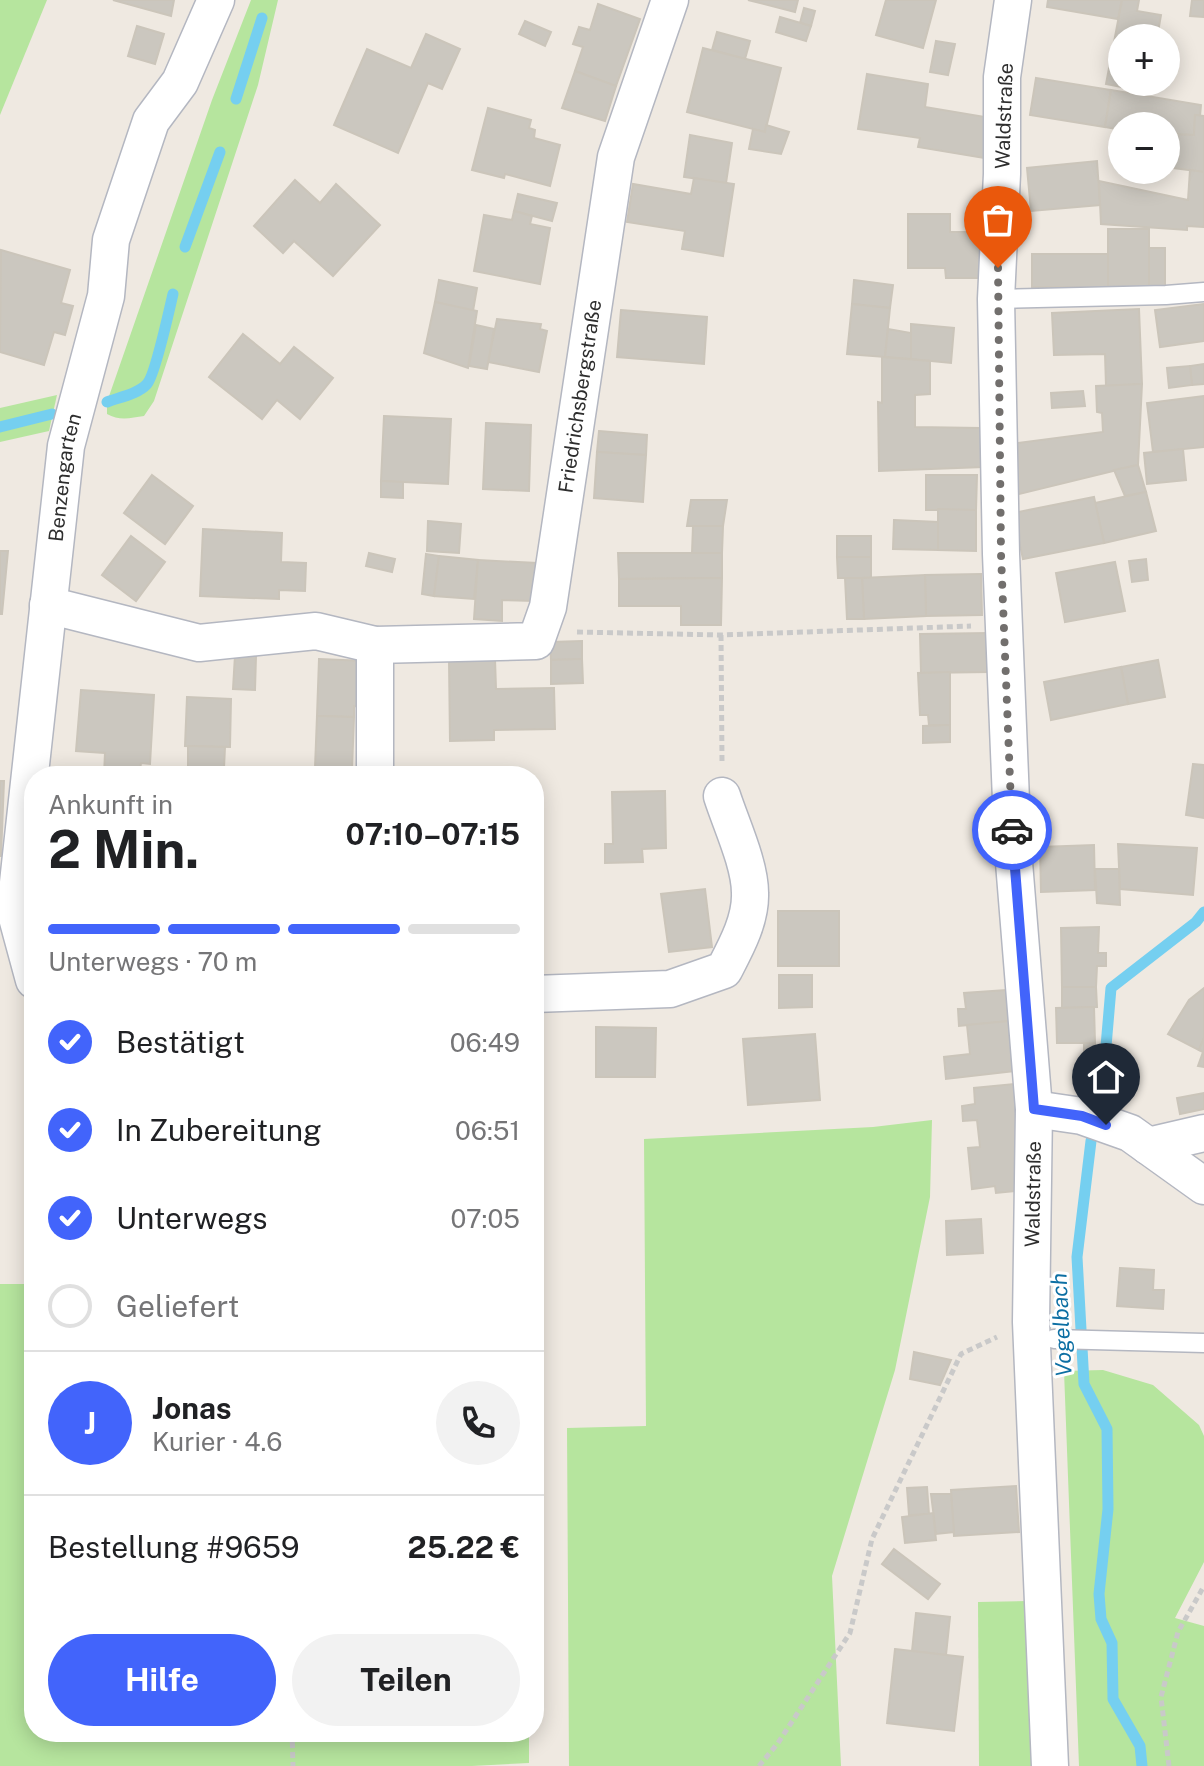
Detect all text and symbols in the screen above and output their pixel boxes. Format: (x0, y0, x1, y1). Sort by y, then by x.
map controls (1108, 24, 1180, 184)
button: + (1108, 24, 1180, 96)
street label: Waldstraße (990, 63, 1018, 169)
button: − (1108, 112, 1180, 184)
pin (964, 186, 1032, 268)
icon: bag (976, 198, 1020, 242)
street label: Friedrichsbergstraße (553, 298, 606, 495)
street label: Benzengarten (44, 410, 86, 543)
text: Ankunft in (48, 789, 173, 820)
courier (972, 790, 1052, 870)
icon: car (990, 808, 1034, 852)
text: 07:10–07:15 (346, 816, 520, 852)
text: 2 Min. (48, 819, 199, 880)
text: Unterwegs · 70 m (48, 946, 257, 977)
icon: check (48, 1020, 92, 1064)
text: Bestätigt (116, 1024, 245, 1060)
text: 06:49 (450, 1027, 520, 1058)
pin (1072, 1043, 1140, 1125)
icon: home (1084, 1055, 1128, 1099)
icon: check (48, 1108, 92, 1152)
text: In Zubereitung (116, 1112, 322, 1148)
text: 06:51 (455, 1115, 520, 1146)
street label: Waldstraße (1020, 1141, 1046, 1247)
icon: check (48, 1196, 92, 1240)
text: Unterwegs (116, 1200, 267, 1236)
text: 07:05 (451, 1203, 520, 1234)
water label: Vogelbach (1045, 1272, 1077, 1378)
text: Geliefert (116, 1288, 239, 1324)
button: phone (436, 1381, 520, 1465)
text: Jonas (152, 1390, 232, 1426)
text: J (84, 1405, 96, 1441)
text: Kurier · 4.6 (152, 1426, 283, 1457)
text: Bestellung #9659 (48, 1529, 300, 1565)
text: 25.22 € (408, 1529, 520, 1565)
button: Hilfe (48, 1634, 276, 1726)
button: Teilen (292, 1634, 520, 1726)

